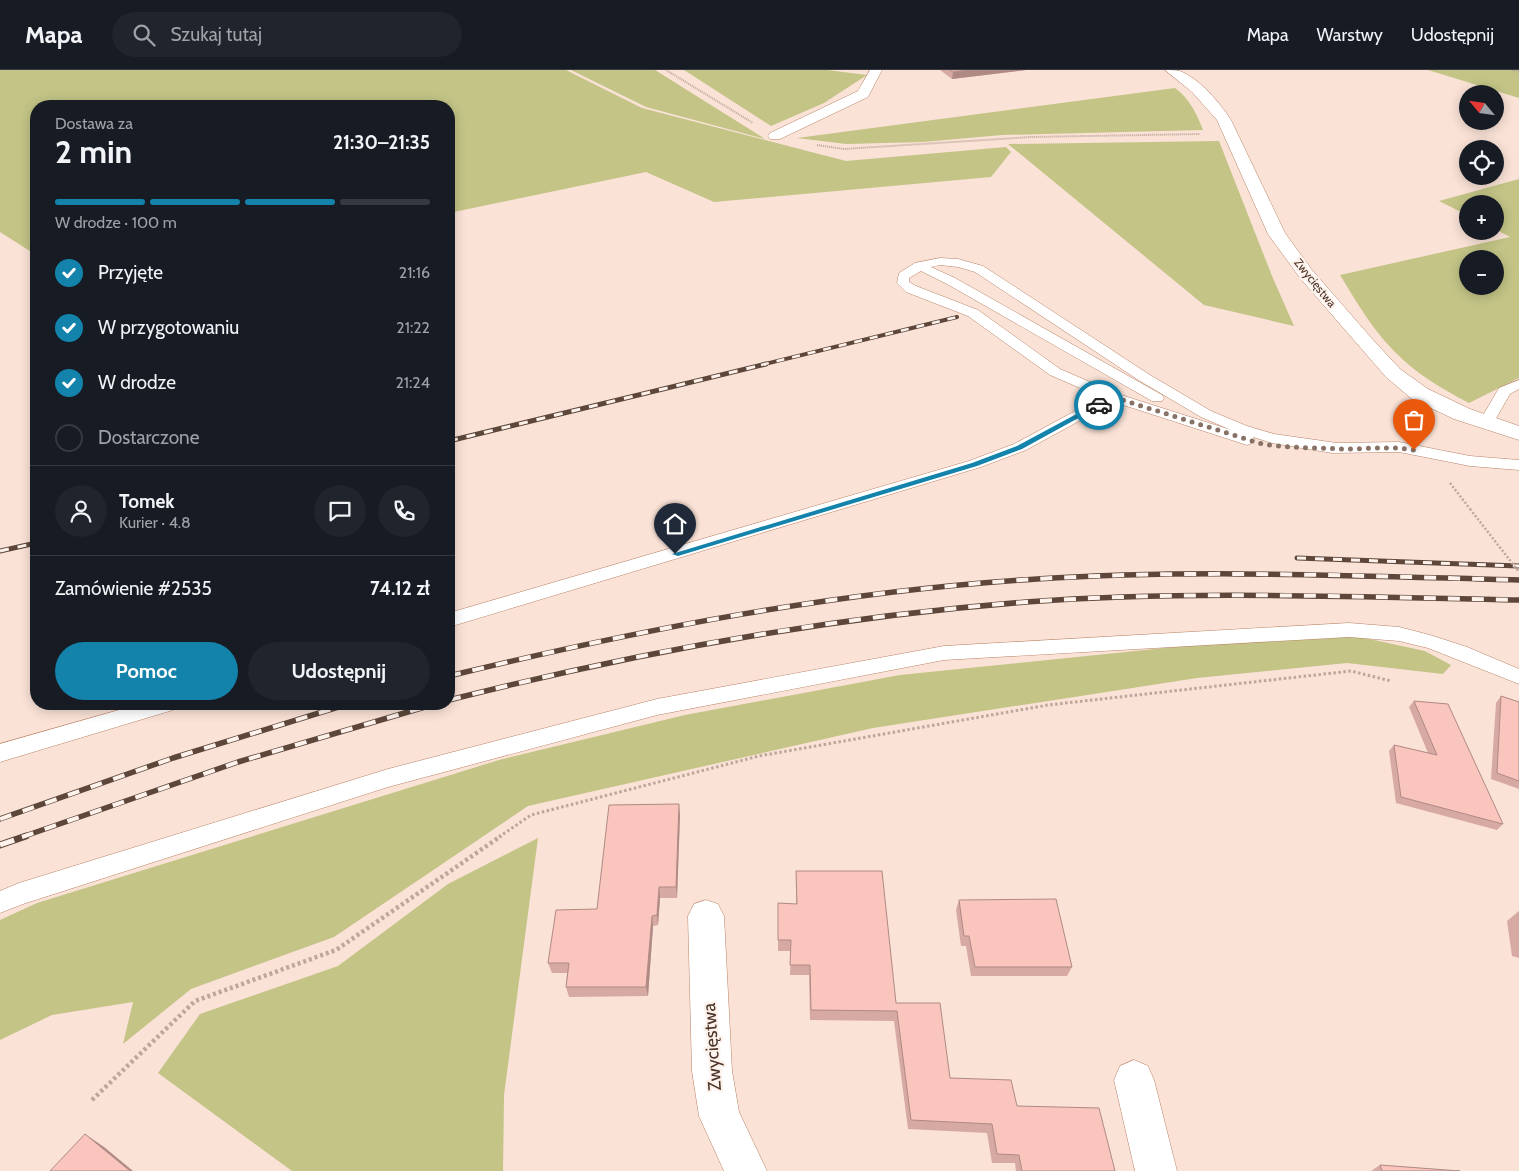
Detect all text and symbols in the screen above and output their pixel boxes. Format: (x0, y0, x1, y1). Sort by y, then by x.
search box (112, 12, 462, 57)
text: Mapa (25, 20, 82, 49)
icon: search (130, 21, 158, 49)
text: Szukaj tutaj (170, 23, 262, 46)
text: Mapa (1247, 24, 1289, 46)
text: Warstwy (1317, 24, 1383, 46)
text: Udostępnij (1411, 24, 1494, 46)
north arrow (1459, 85, 1504, 130)
map controls (1459, 85, 1504, 295)
text: Dostawa za (55, 114, 133, 133)
text: 21:30–21:35 (333, 131, 430, 154)
text: 2 min (55, 132, 132, 171)
button: locate (1459, 140, 1504, 185)
button: + (1459, 195, 1504, 240)
text: W drodze · 100 m (55, 213, 177, 232)
button: − (1459, 250, 1504, 295)
street label: Zwycięstwa (1291, 255, 1340, 310)
icon: check (55, 259, 83, 287)
text: Przyjęte (98, 261, 163, 284)
text: 21:16 (399, 263, 430, 282)
icon: check (55, 314, 83, 342)
text: W przygotowaniu (98, 316, 239, 339)
text: 21:22 (396, 318, 430, 337)
icon: check (55, 369, 83, 397)
text: W drodze (98, 371, 176, 394)
text: 21:24 (395, 373, 430, 392)
courier (1074, 380, 1124, 430)
icon: car (1085, 391, 1113, 419)
pin (1393, 399, 1435, 450)
icon: bag (1400, 406, 1428, 434)
text: Dostarczone (98, 426, 199, 449)
button: person (55, 485, 107, 537)
button: chat (314, 485, 366, 537)
button: phone (378, 485, 430, 537)
text: Tomek (119, 490, 174, 513)
pin (654, 503, 696, 554)
icon: home (661, 510, 689, 538)
text: Kurier · 4.8 (119, 513, 191, 532)
text: Zamówienie #2535 (55, 577, 212, 600)
text: 74.12 zł (370, 577, 430, 600)
button: Pomoc (55, 642, 238, 700)
button: Udostępnij (248, 642, 430, 700)
street label: Zwycięstwa (698, 1002, 726, 1092)

